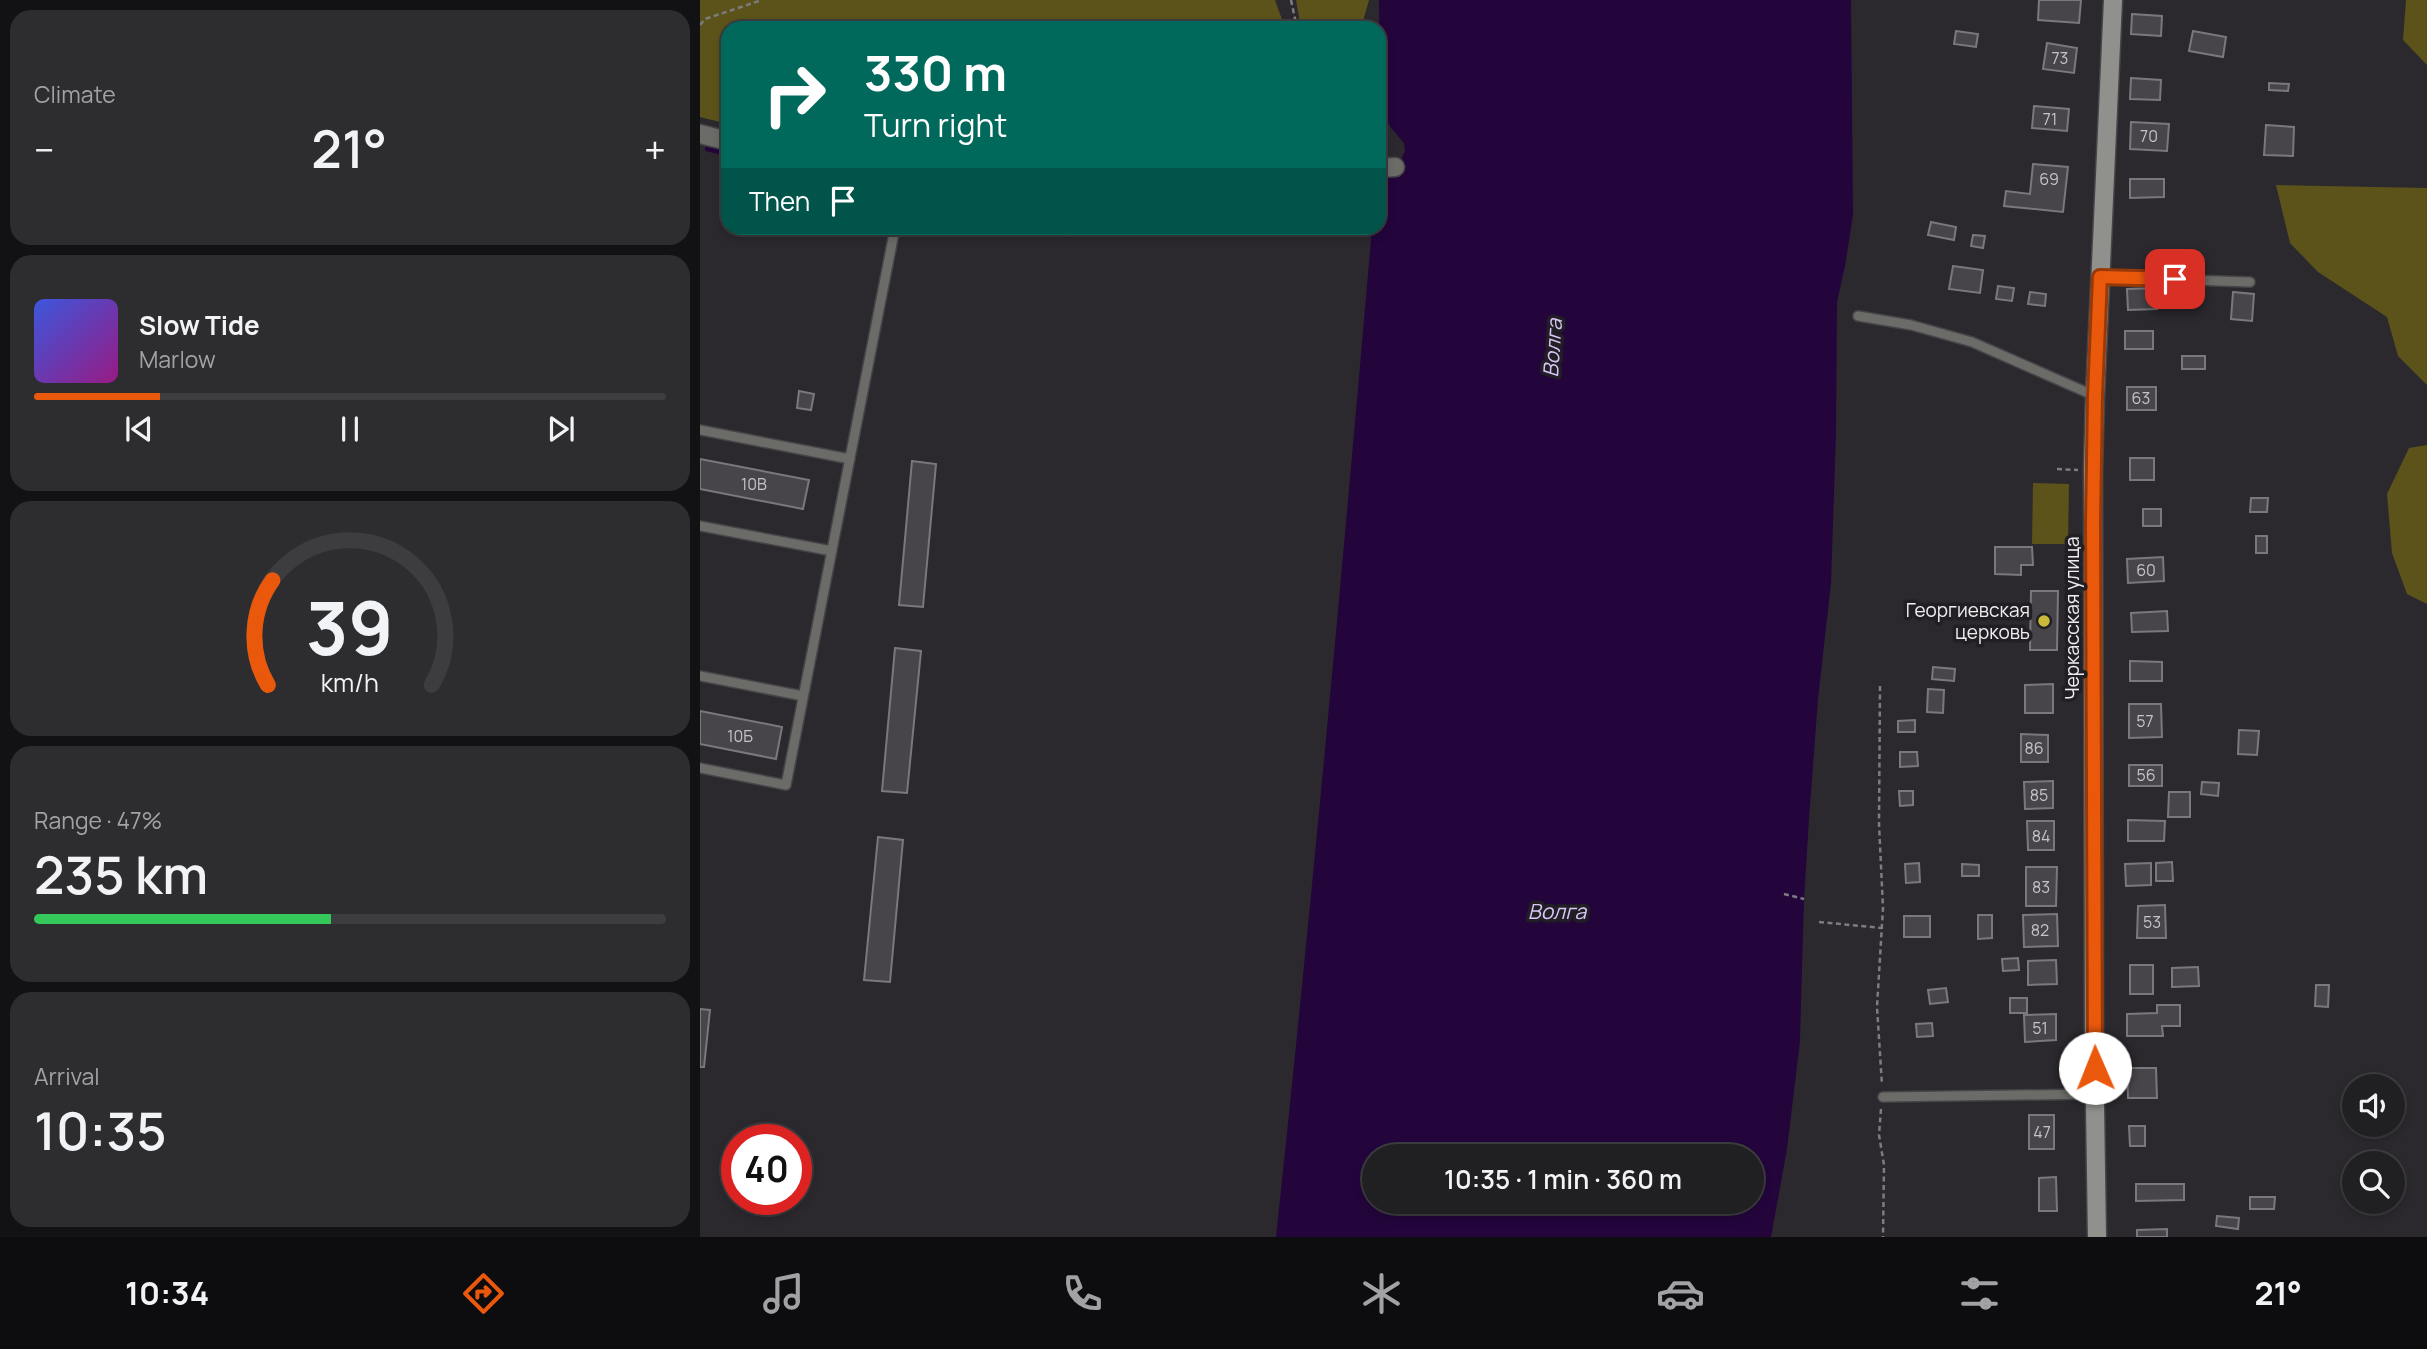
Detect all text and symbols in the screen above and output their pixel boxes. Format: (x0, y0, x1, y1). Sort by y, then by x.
text: 330 m (864, 39, 1007, 106)
house number: 73 (2052, 47, 2068, 69)
icon: right (749, 49, 840, 140)
text: Climate (34, 78, 116, 110)
text: Turn right (864, 103, 1007, 147)
house number: 71 (2043, 108, 2057, 130)
text: 21° (311, 113, 387, 184)
text: − (34, 123, 55, 175)
text: + (644, 123, 666, 175)
house number: 70 (2140, 125, 2158, 147)
house number: 69 (2039, 168, 2059, 190)
icon: arrive (824, 182, 862, 220)
text: Then (749, 183, 810, 219)
pin (2145, 249, 2205, 309)
icon: arrive (2156, 260, 2194, 298)
text: Slow Tide (139, 307, 260, 343)
water label: Волга (1536, 317, 1568, 378)
text: Marlow (139, 343, 216, 375)
house number: 63 (2132, 387, 2150, 409)
icon: previous (120, 410, 158, 448)
icon: pause (331, 410, 369, 448)
icon: next (542, 410, 580, 448)
house number: 10В (741, 473, 767, 495)
street label: Черкасская улица (2059, 536, 2085, 700)
house number: 60 (2136, 559, 2156, 581)
text: 39 (306, 577, 394, 677)
place label: Георгиевская церковь (1906, 597, 2030, 645)
marker: Георгиевская церковь (2036, 613, 2052, 629)
text: km/h (321, 664, 379, 699)
house number: 57 (2136, 710, 2154, 732)
house number: 10Б (727, 725, 753, 747)
house number: 86 (2024, 737, 2044, 759)
house number: 56 (2136, 764, 2156, 786)
house number: 85 (2030, 784, 2048, 806)
text: Range · 47% (34, 804, 162, 836)
house number: 84 (2032, 825, 2050, 847)
text: 235 km (34, 839, 208, 910)
house number: 83 (2032, 876, 2050, 898)
water label: Волга (1528, 897, 1588, 925)
house number: 53 (2143, 911, 2161, 933)
house number: 82 (2031, 919, 2049, 941)
house number: 51 (2032, 1017, 2048, 1039)
position arrow (2058, 1031, 2132, 1105)
text: Arrival (34, 1060, 100, 1092)
map controls (2342, 1074, 2405, 1214)
button: sound (2342, 1074, 2405, 1137)
text: 10:35 (34, 1095, 166, 1166)
house number: 47 (2033, 1121, 2051, 1143)
speed limit sign: 40 (721, 1124, 812, 1215)
button: search (2342, 1151, 2405, 1214)
text: 10:35 · 1 min · 360 m (1444, 1161, 1682, 1197)
icon: directions (459, 1269, 508, 1318)
icon: music (759, 1269, 808, 1318)
icon: phone (1058, 1269, 1107, 1318)
icon: climate (1357, 1269, 1406, 1318)
icon: car (1656, 1269, 1705, 1318)
icon: filters (1955, 1269, 2004, 1318)
text: 10:34 (125, 1271, 209, 1315)
text: 21° (2254, 1271, 2302, 1315)

